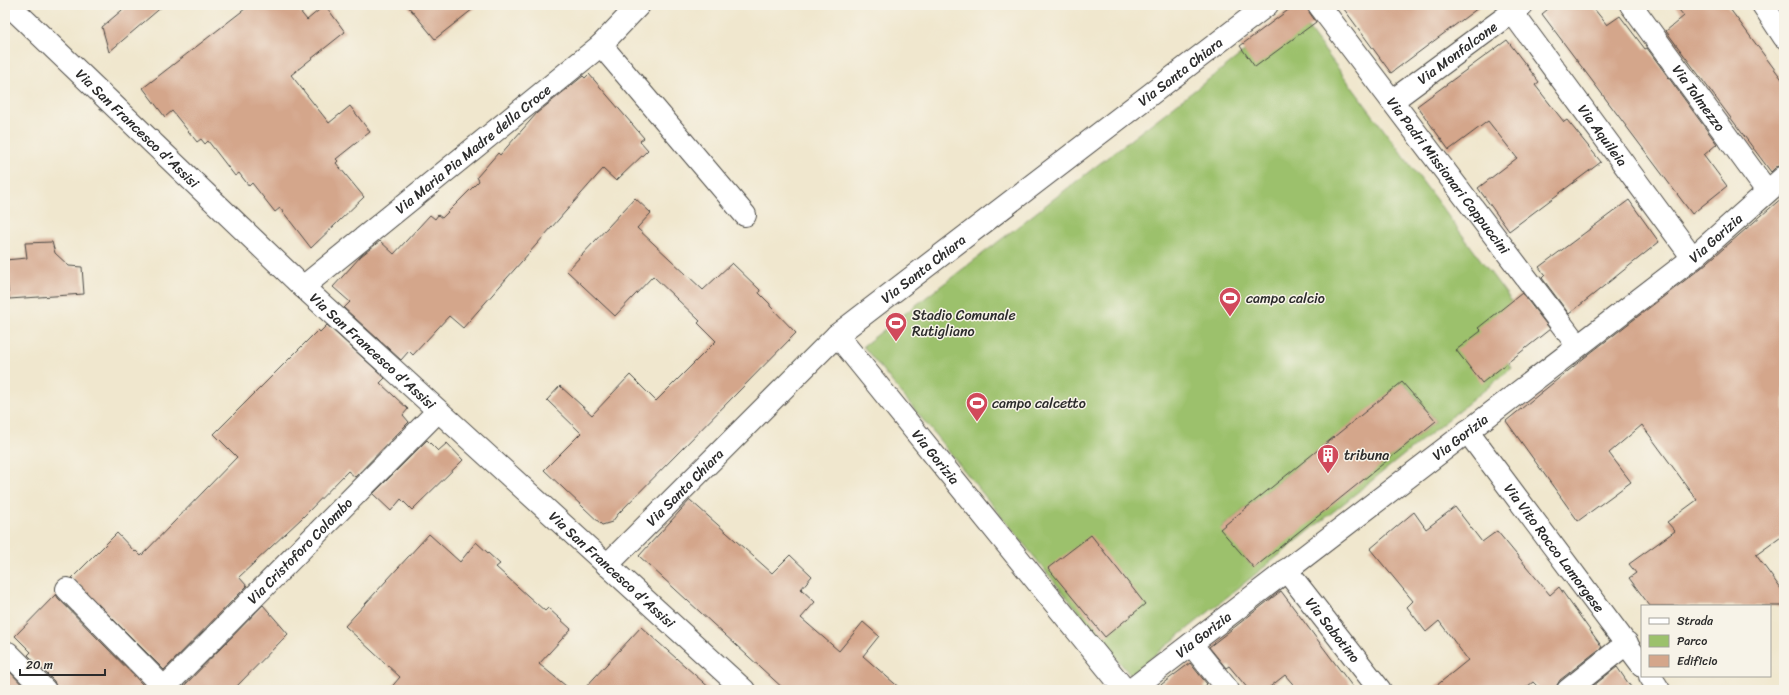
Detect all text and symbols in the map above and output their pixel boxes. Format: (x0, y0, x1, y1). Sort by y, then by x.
street label: Via Monfalcone (1412, 15, 1503, 92)
street label: Via Santa Chiara (1132, 31, 1229, 113)
street label: Via Tolmezzo (1665, 59, 1732, 137)
street label: Via San Francesco d'Assisi (69, 63, 206, 195)
street label: Via Maria Pia Madre della Croce (389, 78, 557, 221)
street label: Via Padri Missionari Cappuccini (1380, 92, 1517, 261)
street label: Via Aquileia (1571, 99, 1634, 172)
street label: Via Gorizia (1683, 207, 1749, 270)
street label: Via Santa Chiara (875, 228, 972, 310)
sports icon: campo calcio (1217, 285, 1243, 318)
place label: campo calcio (1246, 286, 1325, 311)
street label: Via San Francesco d'Assisi (303, 287, 442, 417)
place label: Stadio Comunale Rutigliano (912, 303, 1016, 344)
sports icon: Stadio Comunale Rutigliano (883, 310, 909, 343)
sports icon: campo calcetto (964, 390, 990, 423)
place label: campo calcetto (992, 391, 1086, 416)
street label: Via Gorizia (1427, 408, 1494, 467)
street label: Via Gorizia (905, 424, 966, 491)
building icon: tribuna (1315, 442, 1341, 475)
street label: Via Santa Chiara (640, 443, 730, 533)
place label: tribuna (1344, 443, 1389, 468)
street label: Via Vito Rocco Lamorgese (1497, 478, 1611, 618)
street label: Via Cristoforo Colombo (241, 492, 359, 610)
street label: Via San Francesco d'Assisi (543, 505, 682, 635)
street label: Via Sabotino (1299, 592, 1366, 669)
street label: Via Gorizia (1170, 605, 1237, 665)
legend (1641, 605, 1771, 677)
text: Strada (1677, 610, 1714, 632)
text: Parco (1677, 630, 1707, 652)
text: Edificio (1677, 650, 1717, 672)
scale bar (20, 651, 105, 677)
text: 20 m (26, 654, 53, 676)

